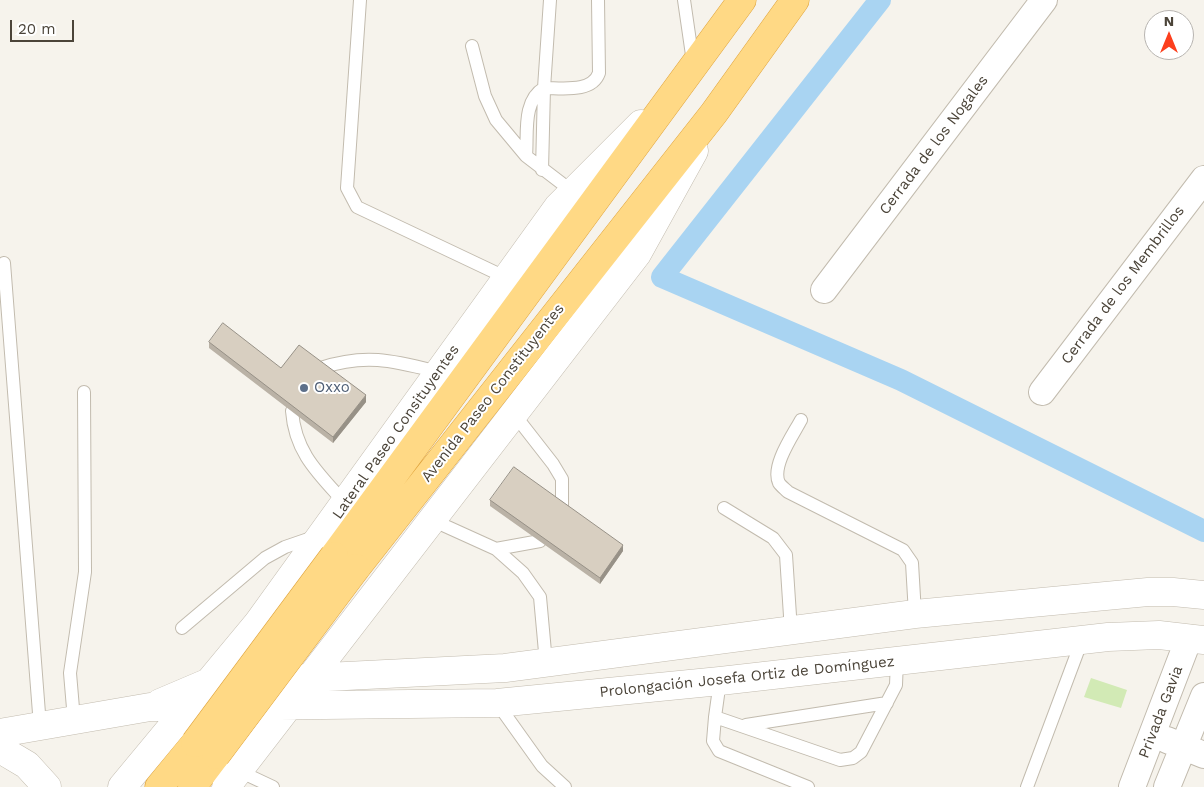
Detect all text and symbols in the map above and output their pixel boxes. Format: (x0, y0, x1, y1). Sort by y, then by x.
scale bar (12, 10, 76, 42)
north arrow (1144, 10, 1194, 60)
text: N (1164, 13, 1174, 29)
text: 20 m (18, 20, 56, 38)
street label: Cerrada de los Nogales (876, 72, 992, 218)
street label: Cerrada de los Membrillos (1058, 202, 1188, 368)
street label: Avenida Paseo Constituyentes (418, 300, 568, 486)
street label: Lateral Paseo Consituyentes (329, 341, 463, 523)
place label: Oxxo (314, 379, 350, 397)
marker: Oxxo (298, 382, 310, 394)
street label: Prolongación Josefa Ortiz de Domínguez (598, 653, 896, 701)
street label: Privada Gavia (1135, 663, 1187, 761)

